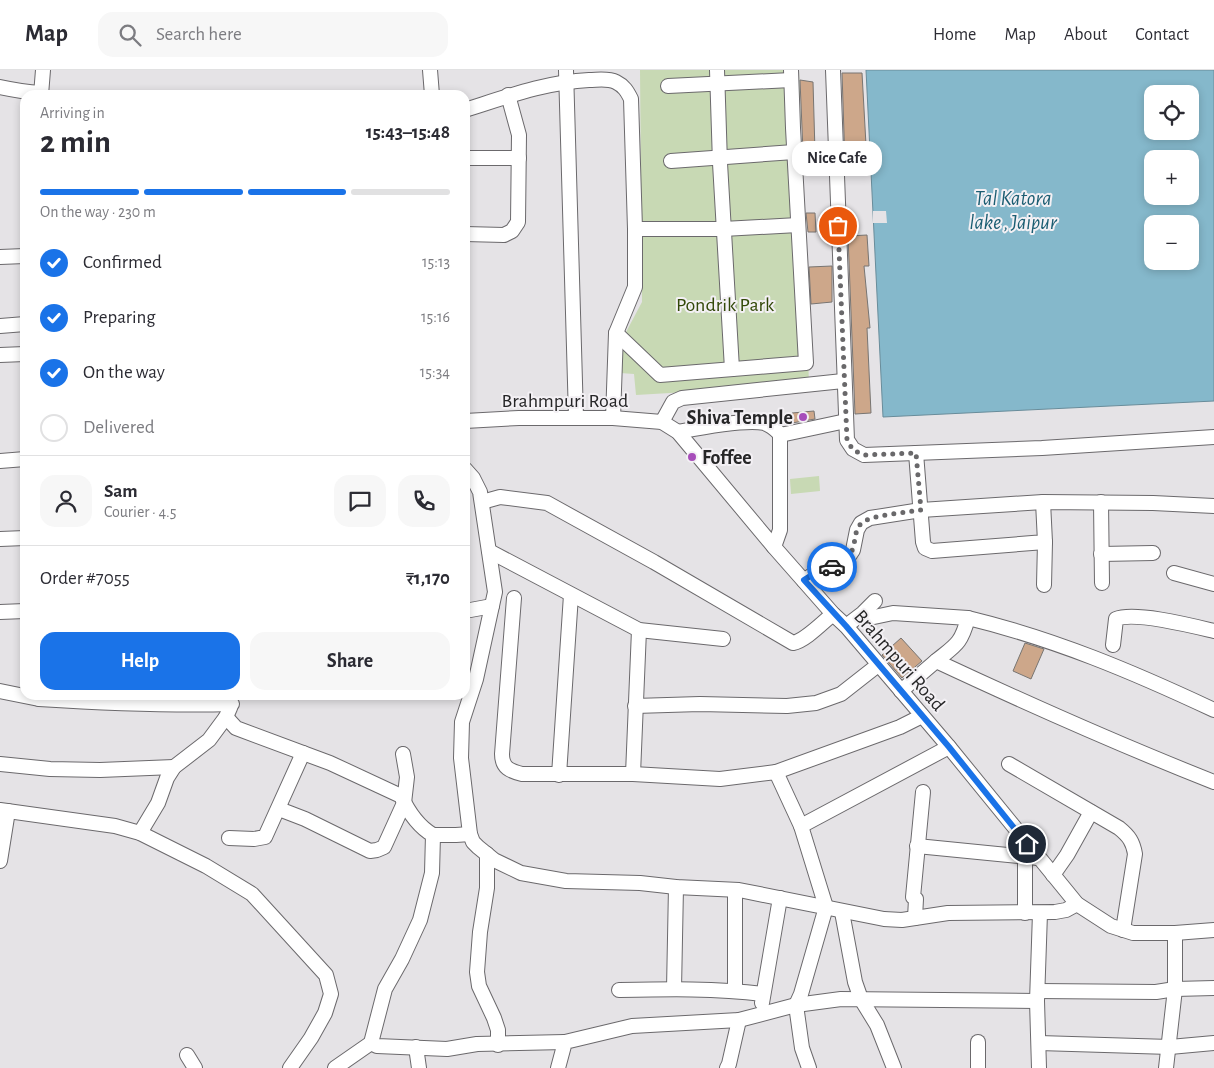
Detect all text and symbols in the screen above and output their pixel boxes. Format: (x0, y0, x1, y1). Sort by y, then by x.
search box (98, 12, 448, 57)
icon: search (116, 21, 144, 49)
text: Map (25, 22, 68, 46)
text: Search here (156, 25, 242, 44)
text: Home (933, 26, 976, 44)
text: Map (1004, 26, 1036, 44)
text: About (1064, 26, 1107, 44)
text: Contact (1135, 26, 1189, 44)
map controls (1144, 85, 1199, 270)
button: locate (1144, 85, 1199, 140)
text: Arriving in (40, 105, 105, 121)
text: 15:43–15:48 (366, 123, 450, 142)
text: 2 min (40, 126, 111, 158)
callout: Nice Cafe (793, 141, 883, 176)
text: Nice Cafe (807, 150, 867, 166)
button: + (1144, 150, 1199, 205)
water label: Tal Katora lake , Jaipur (969, 188, 1058, 234)
text: On the way · 230 m (40, 204, 156, 220)
pin (817, 205, 859, 247)
icon: bag (824, 212, 852, 240)
button: − (1144, 215, 1199, 270)
icon: check (40, 249, 68, 277)
text: Confirmed (83, 253, 162, 272)
text: 15:13 (422, 254, 450, 270)
park label: Pondrik Park (676, 295, 774, 315)
icon: check (40, 304, 68, 332)
text: Preparing (83, 308, 156, 327)
text: 15:16 (421, 309, 450, 325)
icon: check (40, 359, 68, 387)
text: On the way (83, 363, 165, 382)
text: 15:34 (420, 364, 450, 380)
street label: Brahmpuri Road (502, 391, 628, 411)
place label: Shiva Temple (687, 408, 793, 428)
marker: Shiva Temple (797, 411, 809, 423)
text: Delivered (83, 418, 155, 437)
place label: Foffee (702, 448, 752, 468)
marker: Foffee (686, 451, 698, 463)
button: person (40, 475, 92, 527)
button: chat (334, 475, 386, 527)
button: phone (398, 475, 450, 527)
text: Sam (104, 482, 138, 501)
text: Courier · 4.5 (104, 504, 176, 520)
courier (807, 542, 857, 592)
icon: car (818, 553, 846, 581)
text: Order #7055 (40, 569, 130, 588)
text: ₹1,170 (406, 569, 450, 588)
street label: Brahmpuri Road (850, 606, 948, 715)
button: Help (40, 632, 240, 690)
button: Share (250, 632, 450, 690)
pin (1006, 823, 1048, 865)
icon: home (1013, 830, 1041, 858)

